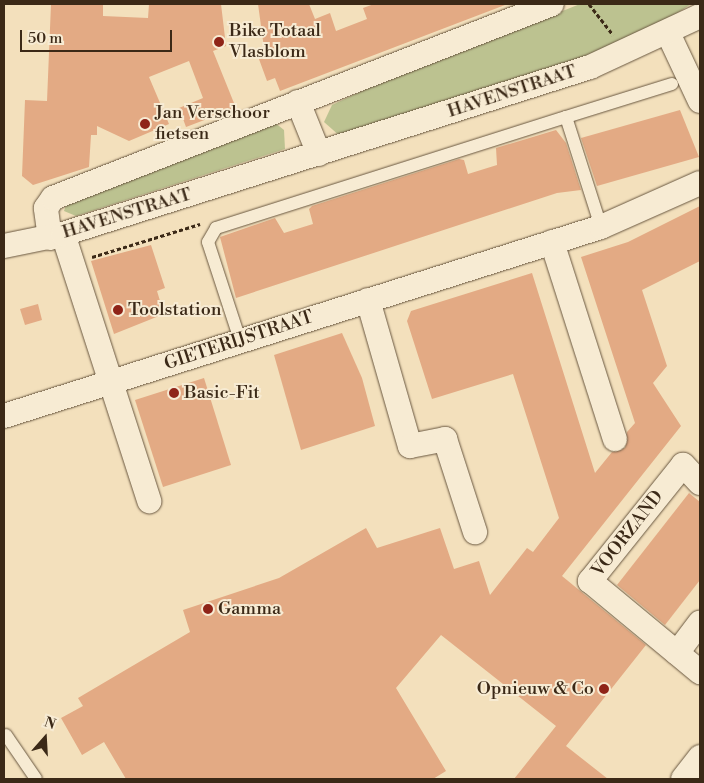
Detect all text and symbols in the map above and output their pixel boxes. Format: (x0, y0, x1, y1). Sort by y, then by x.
scale bar (22, 20, 175, 52)
place label: Bike Totaal Vlasblom (229, 21, 321, 64)
text: 50 m (28, 29, 62, 48)
marker: Bike Totaal Vlasblom (213, 36, 225, 48)
street label: HAVENSTRAAT (445, 61, 579, 123)
place label: Jan Verschoor fietsen (155, 103, 270, 146)
marker: Jan Verschoor fietsen (139, 118, 151, 130)
street label: HAVENSTRAAT (60, 184, 194, 244)
place label: Toolstation (128, 299, 222, 321)
marker: Toolstation (112, 304, 124, 316)
street label: GIETERIJSTRAAT (162, 307, 316, 375)
place label: Basic-Fit (184, 382, 260, 404)
marker: Basic-Fit (168, 387, 180, 399)
street label: VOORZAND (588, 487, 668, 581)
place label: Gamma (218, 598, 281, 620)
marker: Gamma (202, 603, 214, 615)
place label: Opnieuw & Co (477, 678, 594, 700)
marker: Opnieuw & Co (598, 683, 610, 695)
north arrow (20, 713, 70, 763)
text: N (42, 714, 58, 734)

